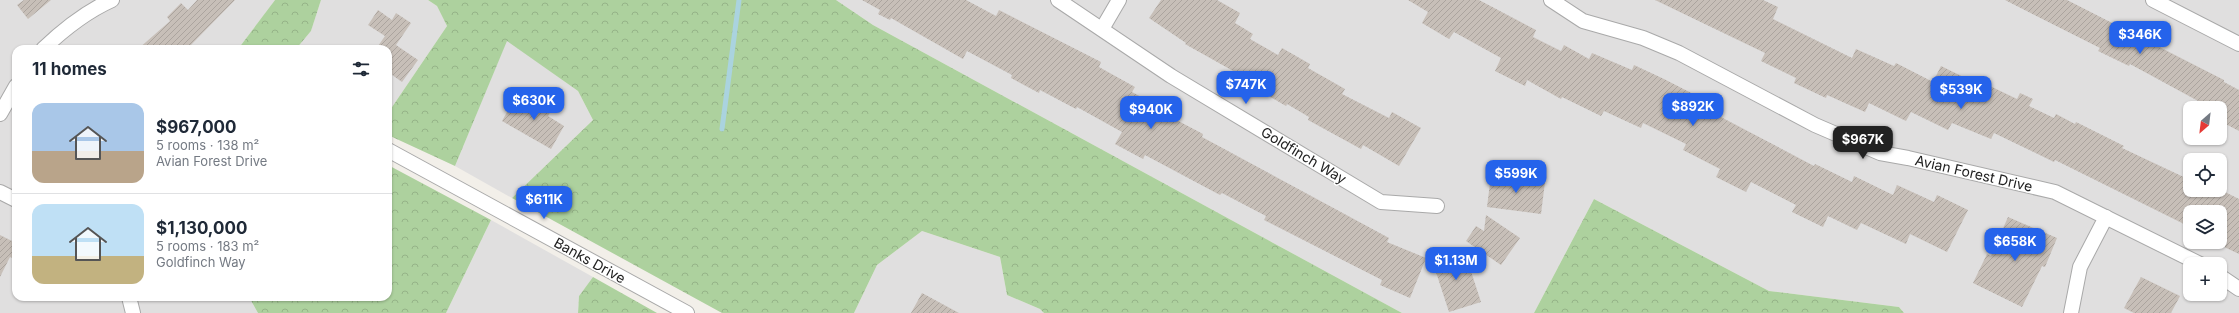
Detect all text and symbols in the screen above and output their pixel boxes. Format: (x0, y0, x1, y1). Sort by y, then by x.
pin: $346K (2112, 21, 2168, 55)
text: $346K (2118, 26, 2162, 42)
icon: filters (350, 58, 372, 80)
text: 11 homes (32, 59, 107, 79)
pin: $747K (1218, 71, 1274, 105)
text: $747K (1225, 76, 1267, 92)
pin: $539K (1933, 76, 1989, 110)
text: $539K (1939, 81, 1983, 97)
pin: $630K (506, 87, 562, 121)
text: $630K (512, 92, 556, 108)
pin: $892K (1665, 93, 1721, 127)
pin: $940K (1123, 96, 1179, 130)
text: $892K (1672, 98, 1714, 114)
text: $940K (1129, 101, 1173, 117)
north arrow (2183, 101, 2227, 145)
map controls (2183, 101, 2227, 301)
text: $967,000 (156, 117, 237, 137)
icon: home (64, 119, 112, 167)
street label: Goldfinch Way (1258, 123, 1350, 187)
pin: $967K (1835, 126, 1891, 160)
text: $967K (1842, 131, 1884, 147)
text: 5 rooms · 138 m² (156, 137, 259, 153)
street label: Avian Forest Drive (1914, 151, 2034, 195)
text: Avian Forest Drive (156, 153, 267, 169)
button: locate (2183, 153, 2227, 197)
pin: $599K (1488, 160, 1544, 194)
text: $599K (1494, 165, 1538, 181)
pin: $611K (516, 186, 572, 220)
text: $611K (525, 191, 563, 207)
button: layers (2183, 205, 2227, 249)
text: $1,130,000 (156, 218, 247, 238)
icon: home (64, 220, 112, 268)
pin: $658K (1987, 228, 2043, 262)
street label: Banks Drive (551, 233, 629, 287)
text: $658K (1993, 233, 2037, 249)
text: 5 rooms · 183 m² (156, 238, 259, 254)
pin: $1.13M (1423, 247, 1489, 281)
text: $1.13M (1434, 252, 1478, 268)
text: Goldfinch Way (156, 254, 246, 270)
button: + (2183, 257, 2227, 301)

